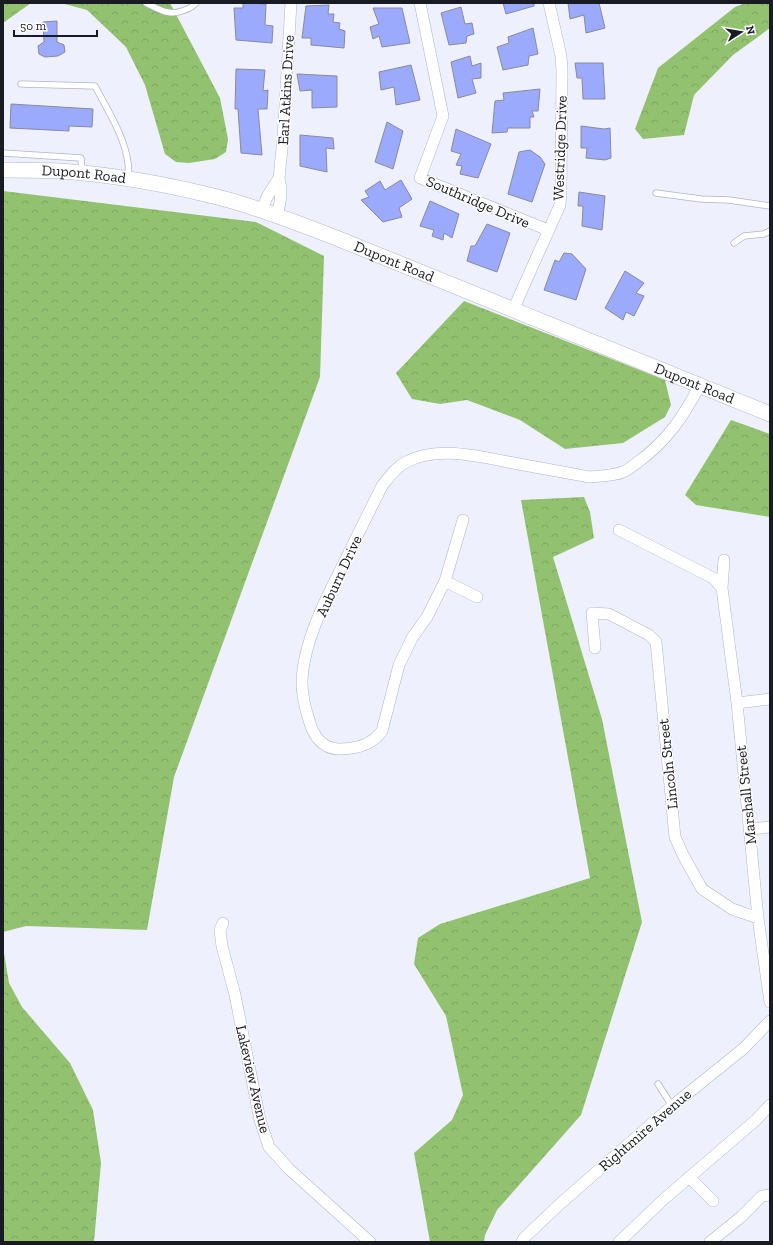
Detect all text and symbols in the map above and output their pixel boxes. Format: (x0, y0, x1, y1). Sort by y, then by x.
scale bar (14, 12, 97, 38)
north arrow (721, 12, 761, 52)
text: 50 m (20, 19, 47, 33)
text: N (743, 25, 758, 36)
street label: Earl Atkins Drive (274, 35, 298, 145)
street label: Westridge Drive (549, 95, 571, 201)
street label: Dupont Road (41, 161, 128, 187)
street label: Southridge Drive (423, 172, 533, 232)
street label: Dupont Road (351, 237, 438, 286)
street label: Dupont Road (652, 359, 738, 408)
street label: Auburn Drive (312, 532, 366, 620)
street label: Lincoln Street (654, 717, 682, 810)
street label: Marshall Street (732, 744, 760, 846)
street label: Lakeview Avenue (232, 1023, 274, 1135)
street label: Rightmire Avenue (595, 1085, 695, 1175)

